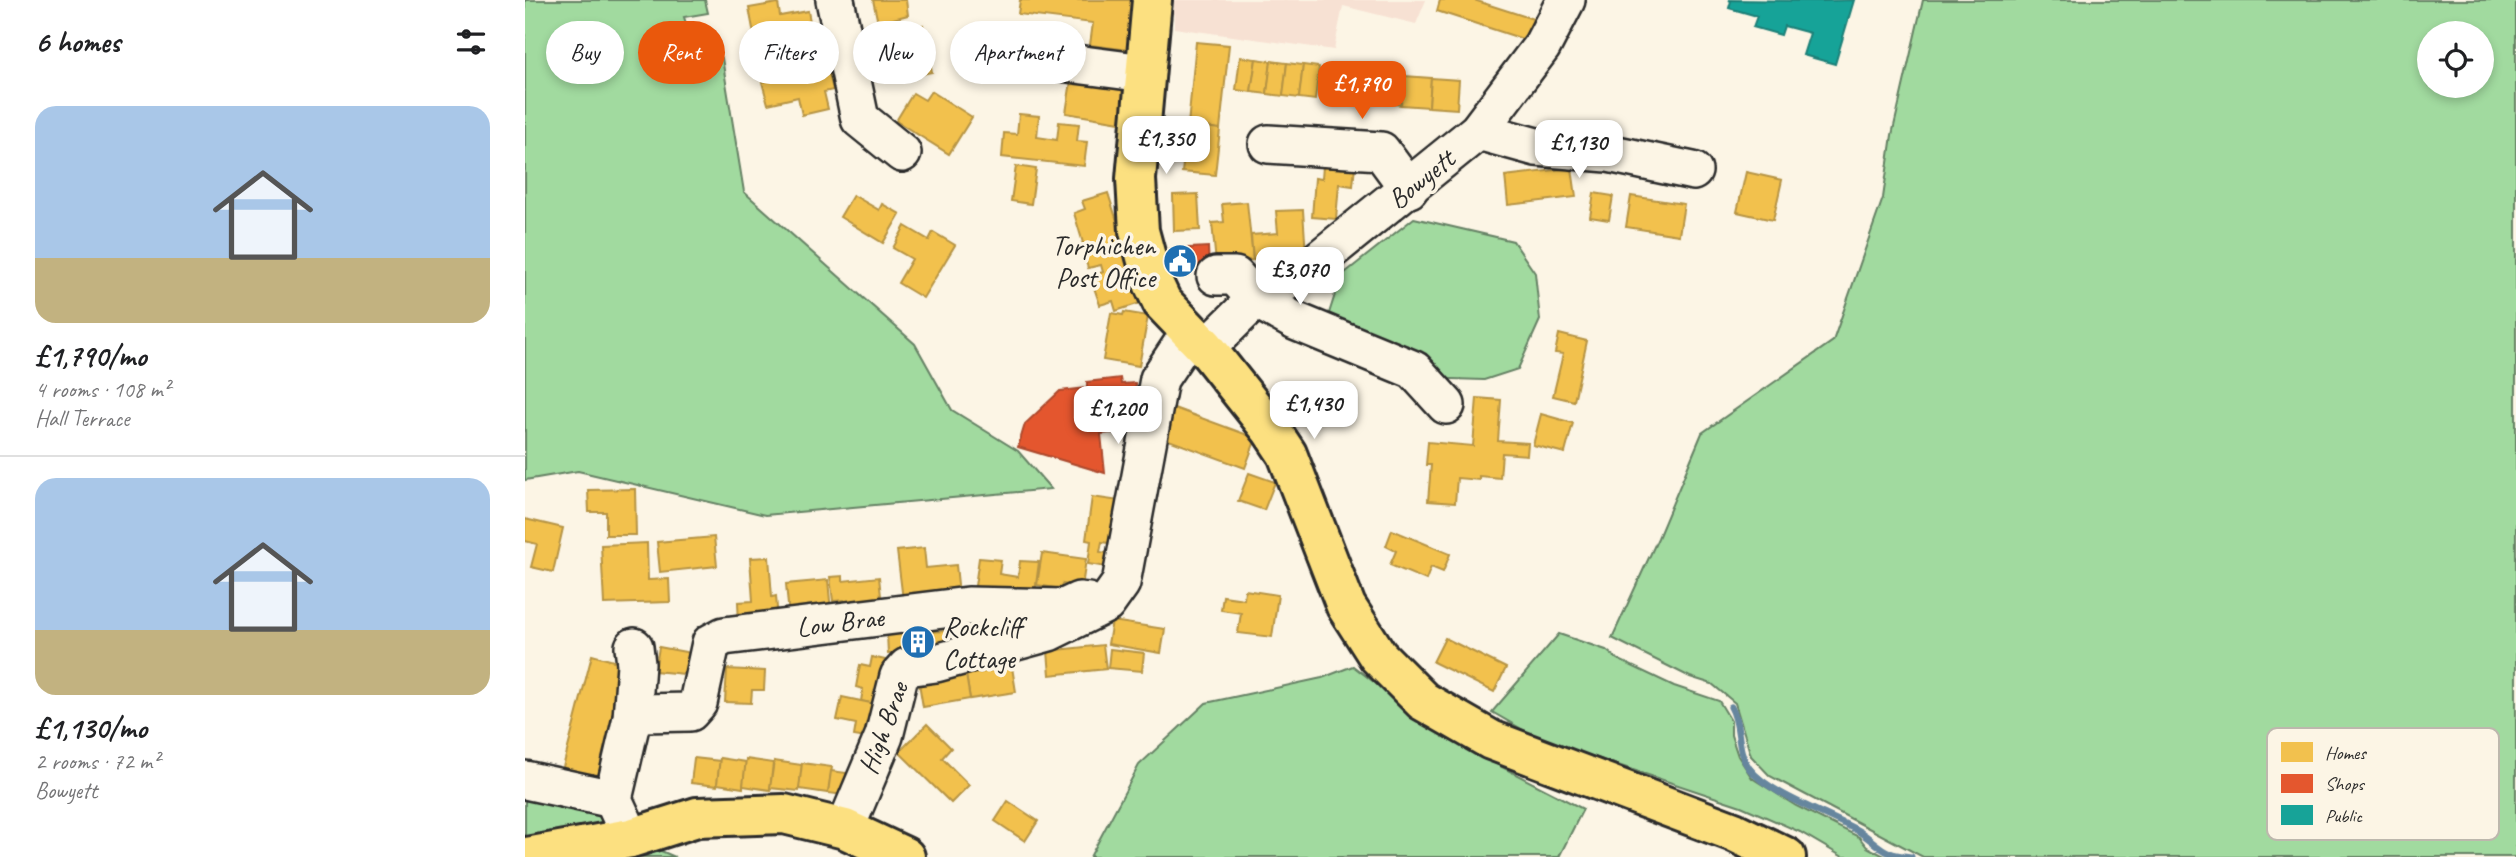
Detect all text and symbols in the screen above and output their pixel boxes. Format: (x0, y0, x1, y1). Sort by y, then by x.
chip: Buy (546, 21, 624, 84)
chip: Rent (638, 21, 725, 84)
chip: Filters (739, 21, 839, 84)
chip: New (853, 21, 936, 84)
chip: Apartment (950, 21, 1086, 84)
map controls (2417, 21, 2494, 98)
button: locate (2417, 21, 2494, 98)
text: 6 homes (35, 23, 120, 61)
icon: filters (452, 23, 490, 61)
pin: £1,790 (1305, 61, 1419, 121)
text: £1,790 (1334, 69, 1390, 98)
pin: £1,350 (1109, 116, 1223, 176)
pin: £1,130 (1522, 120, 1636, 180)
text: £1,350 (1138, 124, 1194, 153)
text: £1,130 (1551, 128, 1607, 157)
street label: Bowyett (1381, 140, 1464, 216)
icon: home (200, 152, 326, 278)
place label: Torphichen Post Office (1052, 228, 1157, 295)
public building icon: Torphichen Post Office (1161, 242, 1199, 280)
pin: £3,070 (1243, 247, 1357, 307)
text: £3,070 (1272, 255, 1328, 284)
text: £1,790/mo (35, 337, 146, 375)
text: 4 rooms · 108 m² (35, 375, 170, 404)
pin: £1,430 (1257, 382, 1371, 441)
pin: £1,200 (1061, 386, 1175, 446)
text: £1,430 (1286, 389, 1342, 418)
text: £1,200 (1090, 394, 1146, 423)
text: Hall Terrace (35, 404, 130, 433)
icon: home (200, 524, 326, 650)
street label: Low Brae (794, 599, 887, 645)
place label: Rockcliff Cottage (943, 609, 1028, 676)
building icon: Rockcliff Cottage (899, 623, 937, 661)
street label: High Brae (850, 675, 916, 779)
text: £1,130/mo (35, 709, 147, 747)
legend (2267, 728, 2499, 840)
text: Homes (2325, 741, 2367, 765)
text: 2 rooms · 72 m² (35, 747, 159, 776)
text: Shops (2325, 772, 2365, 796)
text: Bowyett (35, 776, 97, 805)
text: Public (2325, 804, 2363, 828)

